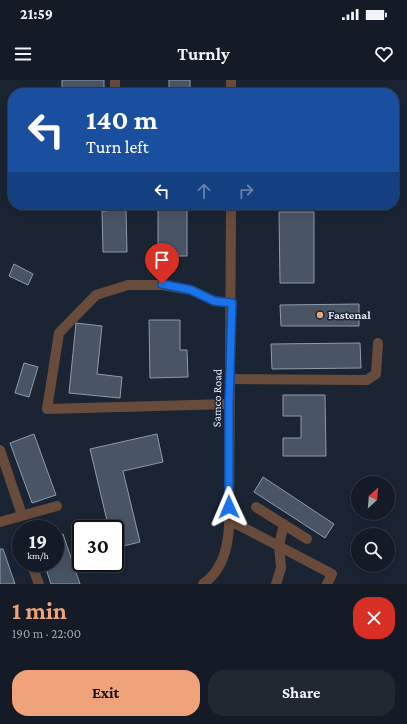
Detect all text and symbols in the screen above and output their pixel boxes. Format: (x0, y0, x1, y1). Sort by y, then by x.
text: 21:59 (20, 6, 53, 22)
icon: menu (12, 43, 34, 65)
icon: heart (373, 43, 395, 65)
text: Turnly (177, 44, 230, 64)
icon: left (20, 104, 72, 156)
text: 140 m (86, 104, 158, 135)
text: Turn left (86, 137, 149, 157)
icon: left (151, 180, 173, 202)
icon: ahead (193, 180, 215, 202)
icon: right (235, 180, 257, 202)
pin (145, 243, 179, 284)
icon: arrive (151, 249, 173, 271)
place label: Fastenal (328, 308, 371, 322)
marker: Fastenal (315, 310, 325, 320)
street label: Samco Road (209, 368, 225, 427)
north arrow (351, 476, 395, 520)
map controls (351, 476, 395, 572)
position arrow (208, 486, 250, 528)
speed limit sign: 30 (72, 520, 124, 572)
button: search (351, 528, 395, 572)
text: 19 (29, 530, 47, 552)
text: km/h (27, 550, 49, 561)
text: 1 min (12, 597, 67, 624)
button: close (353, 597, 395, 639)
text: 190 m · 22:00 (12, 626, 81, 641)
button: Exit (12, 670, 200, 716)
button: Share (208, 670, 395, 716)

